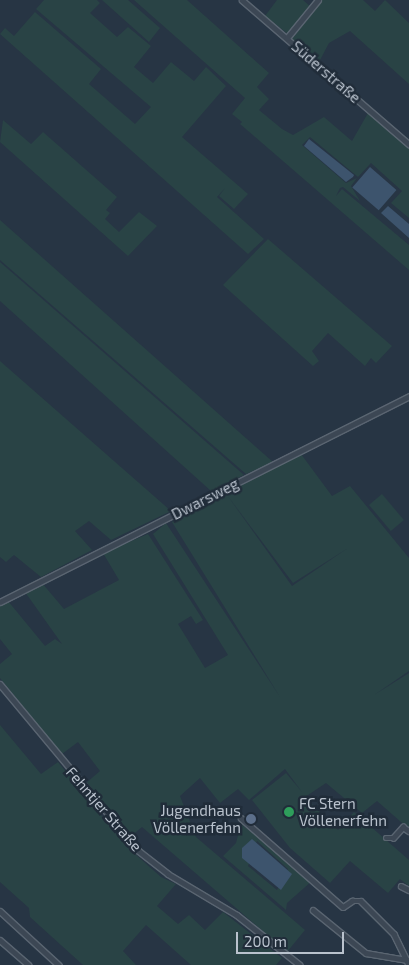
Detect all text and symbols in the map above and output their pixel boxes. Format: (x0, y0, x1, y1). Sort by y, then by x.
street label: Süderstraße (288, 37, 364, 107)
street label: Dwarsweg (168, 474, 242, 524)
street label: Fehntjer Straße (62, 763, 146, 855)
place label: FC Stern Völlenerfehn (299, 794, 387, 829)
place label: Jugendhaus Völlenerfehn (153, 801, 241, 836)
marker: FC Stern Völlenerfehn (283, 806, 295, 818)
marker: Jugendhaus Völlenerfehn (245, 813, 257, 825)
scale bar (239, 922, 346, 954)
text: 200 m (244, 932, 287, 950)

